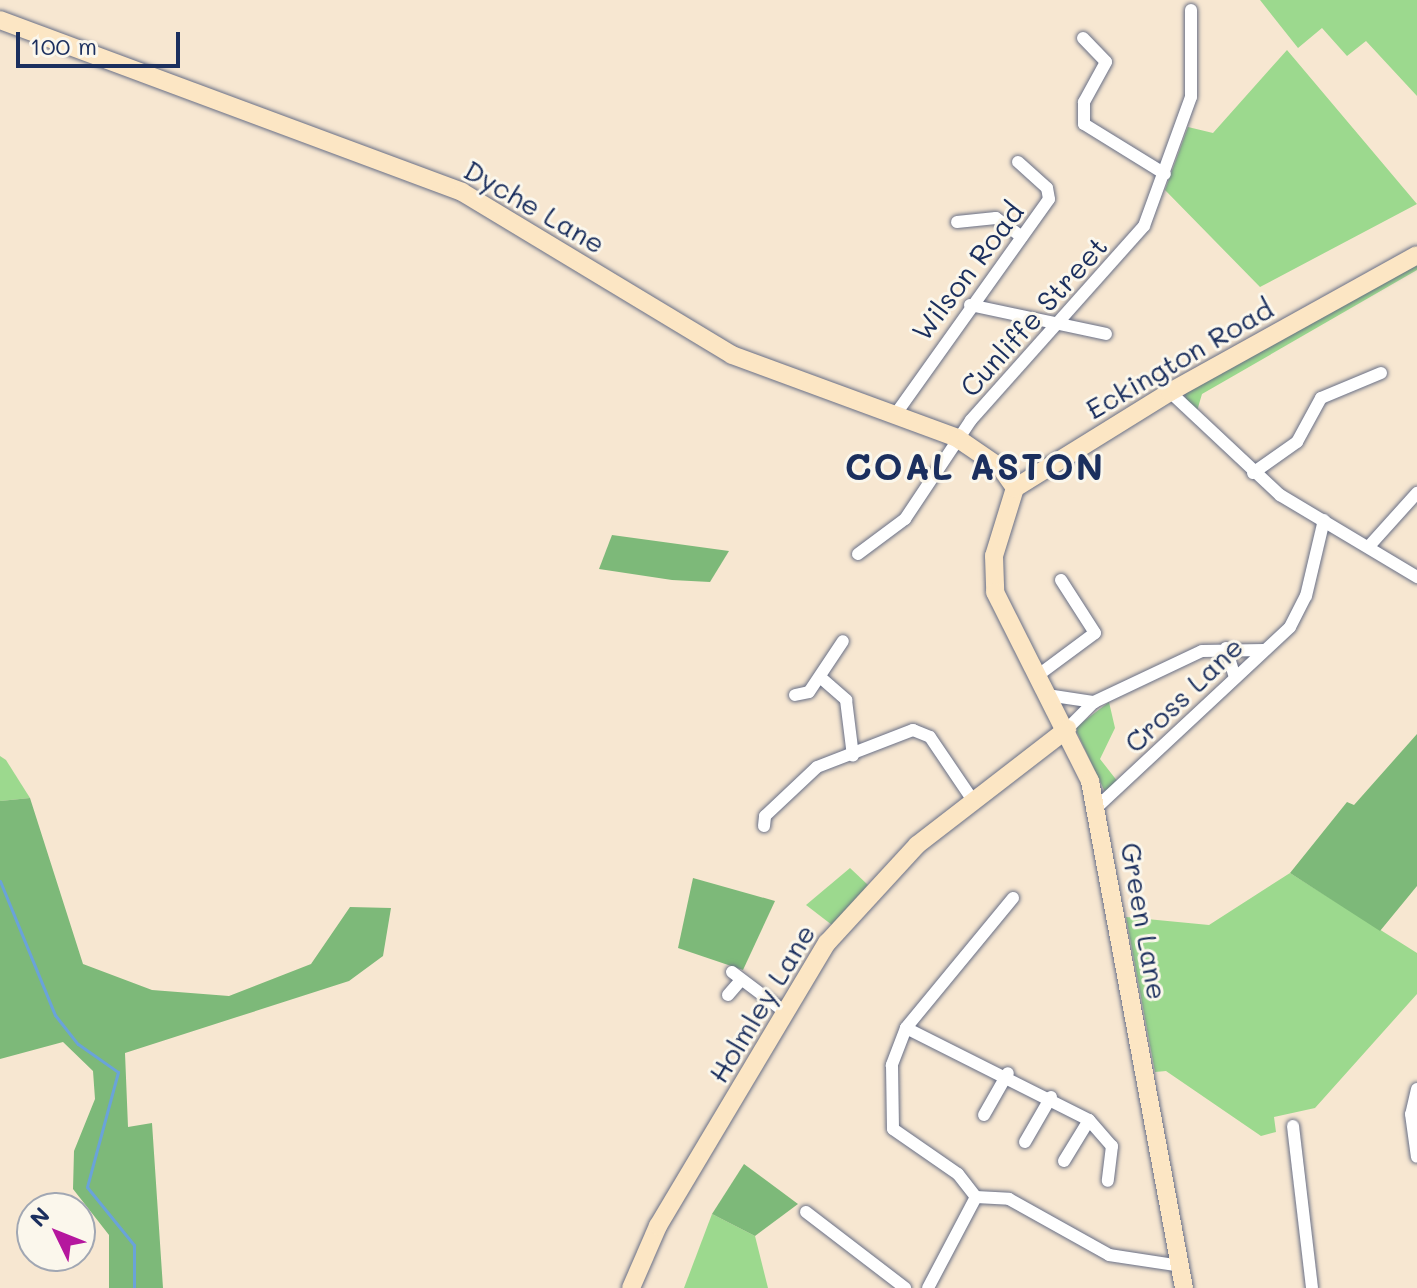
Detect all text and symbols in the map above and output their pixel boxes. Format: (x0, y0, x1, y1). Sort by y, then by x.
scale bar (20, 16, 184, 66)
text: 100 m (30, 30, 97, 61)
street label: Dyche Lane (458, 152, 612, 260)
street label: Wilson Road (904, 195, 1030, 347)
street label: Cunliffe Street (952, 229, 1114, 403)
street label: Eckington Road (1079, 291, 1279, 425)
district label: COAL ASTON (845, 444, 1105, 488)
street label: Cross Lane (1117, 629, 1249, 759)
street label: Green Lane (1115, 840, 1175, 1002)
street label: Holmley Lane (701, 918, 821, 1088)
north arrow (16, 1192, 96, 1272)
text: N (23, 1201, 56, 1233)

